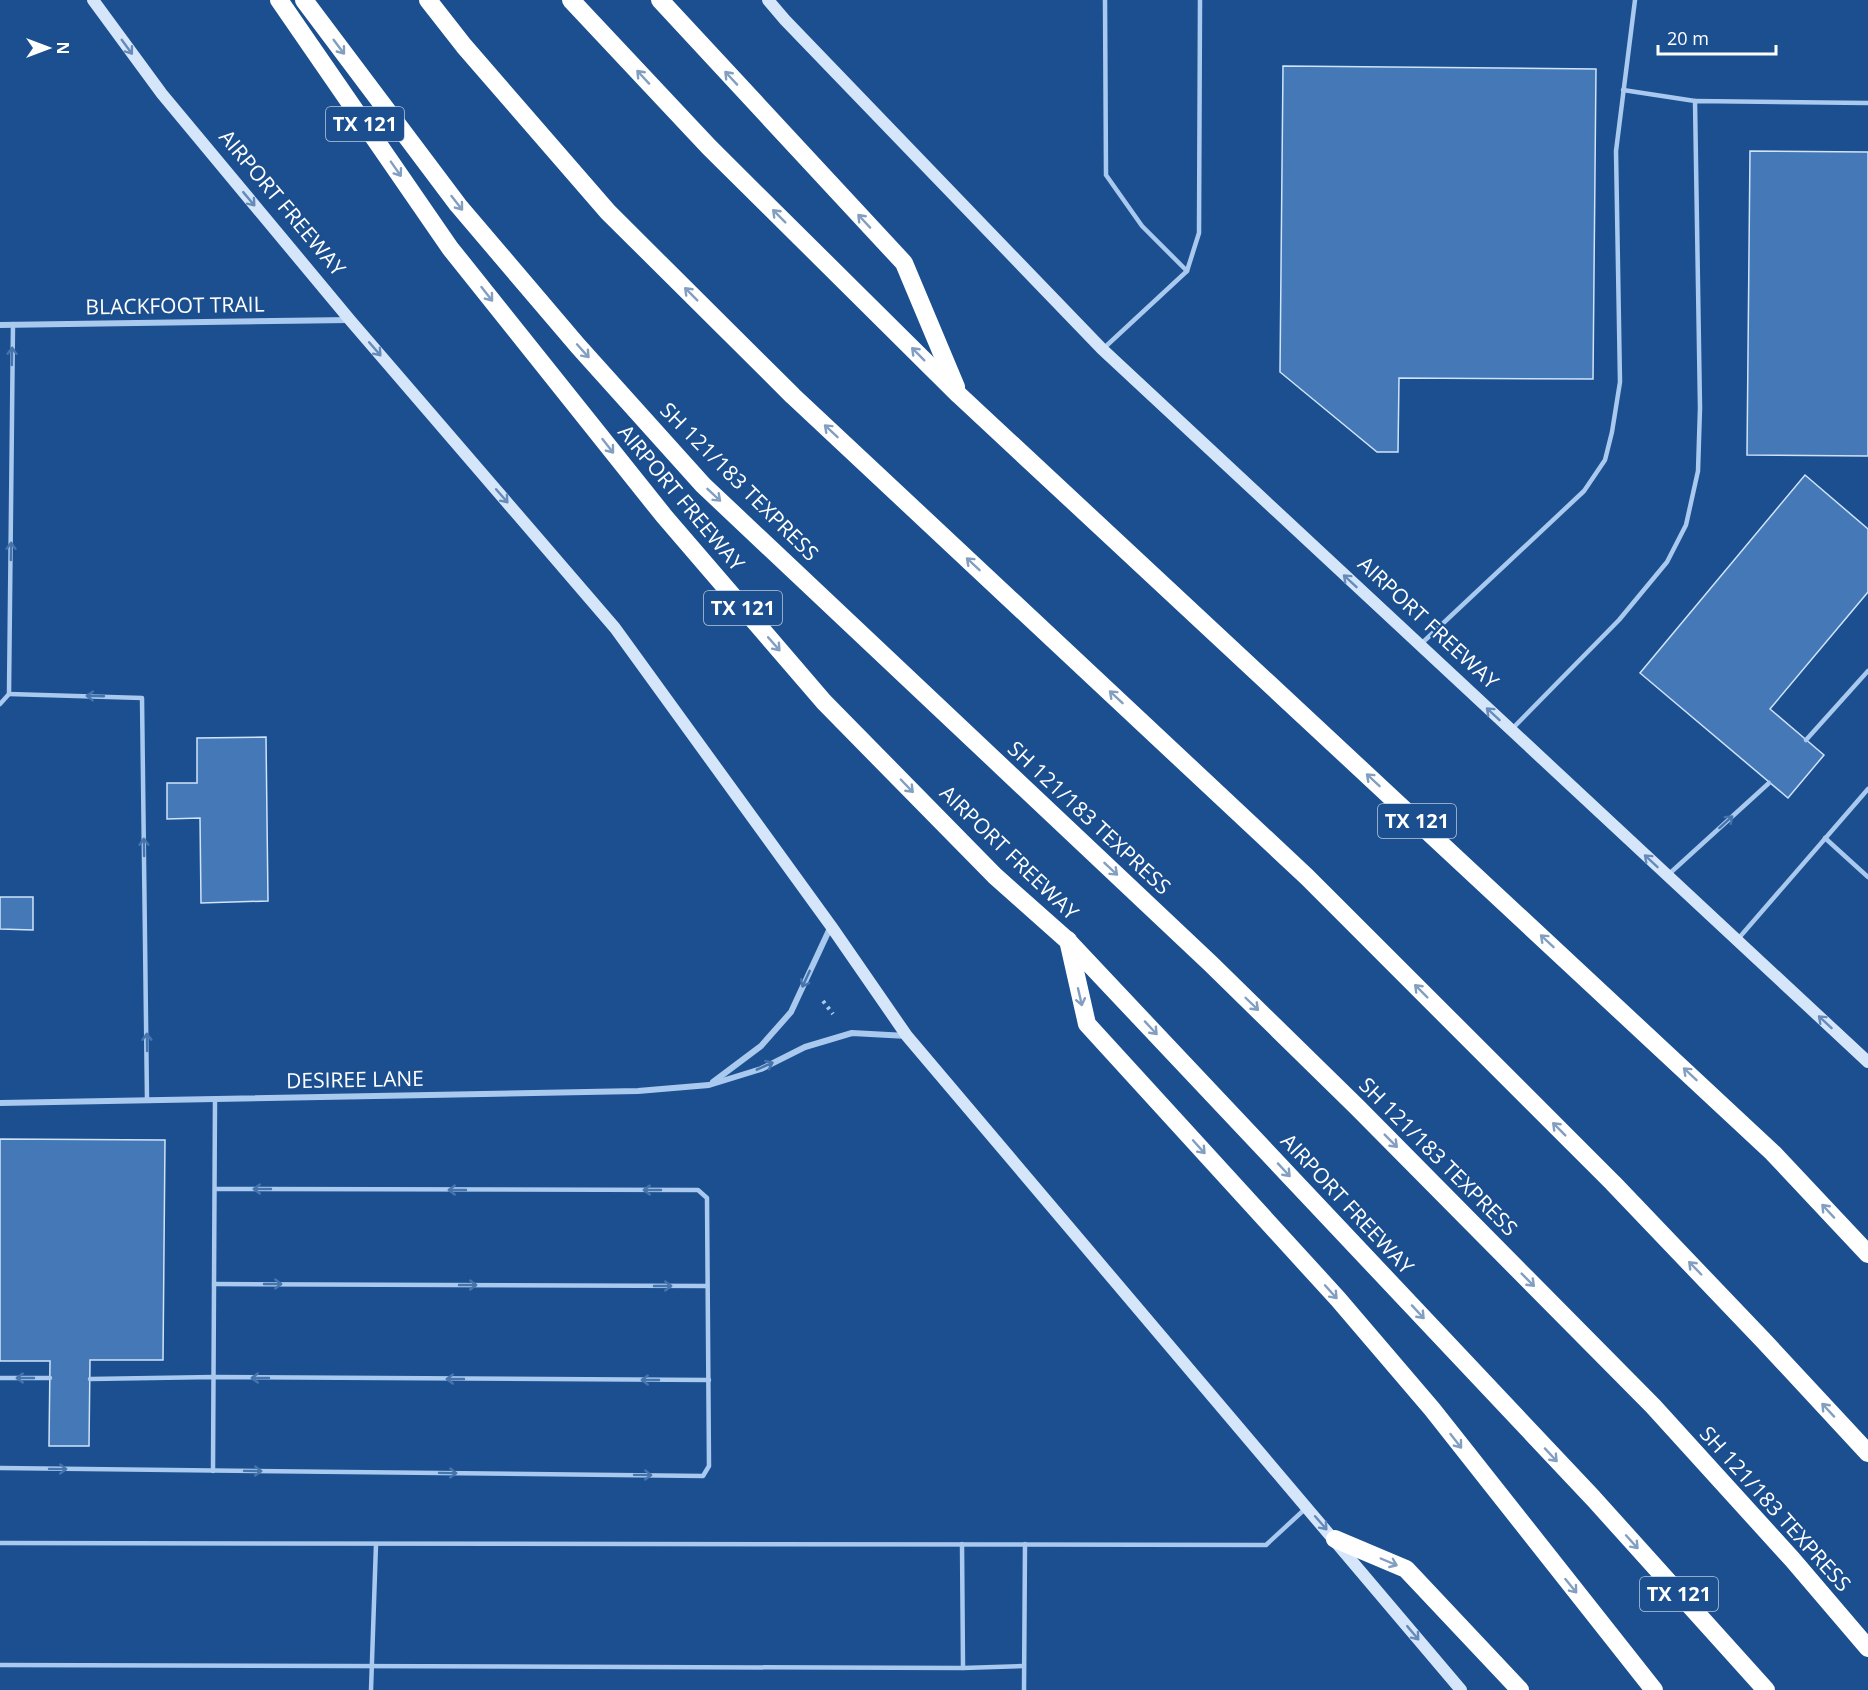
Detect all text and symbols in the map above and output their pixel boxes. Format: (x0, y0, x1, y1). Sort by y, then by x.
north arrow (18, 18, 78, 78)
scale bar (1658, 18, 1776, 56)
text: 20 m (1667, 26, 1709, 50)
one-way arrow (333, 38, 346, 54)
one-way arrow (121, 39, 134, 55)
text: N (52, 41, 74, 55)
one-way arrow (636, 69, 650, 84)
one-way arrow (724, 71, 738, 86)
road number: TX 121 (326, 107, 404, 141)
street label: AIRPORT FREEWAY (213, 123, 352, 281)
one-way arrow (390, 160, 402, 177)
one-way arrow (243, 191, 256, 207)
one-way arrow (450, 194, 463, 210)
one-way arrow (772, 209, 787, 224)
one-way arrow (857, 213, 871, 228)
one-way arrow (480, 285, 493, 301)
one-way arrow (684, 287, 699, 302)
street label: BLACKFOOT TRAIL (85, 289, 265, 321)
one-way arrow (368, 341, 381, 357)
one-way arrow (576, 343, 590, 358)
one-way arrow (910, 346, 925, 361)
one-way arrow (7, 347, 18, 367)
street label: SH 121/183 TEXPRESS (654, 396, 825, 567)
street label: AIRPORT FREEWAY (612, 418, 751, 576)
one-way arrow (823, 424, 838, 438)
one-way arrow (602, 438, 615, 454)
one-way arrow (495, 488, 509, 503)
one-way arrow (707, 488, 722, 502)
one-way arrow (5, 542, 17, 562)
street label: AIRPORT FREEWAY (1352, 550, 1505, 695)
one-way arrow (966, 557, 981, 571)
one-way arrow (1343, 575, 1358, 589)
road number: TX 121 (704, 591, 782, 625)
one-way arrow (767, 636, 781, 651)
one-way arrow (1108, 690, 1123, 704)
one-way arrow (86, 691, 106, 702)
one-way arrow (1485, 707, 1500, 721)
street label: SH 121/183 TEXPRESS (1002, 734, 1177, 900)
one-way arrow (1366, 773, 1381, 787)
one-way arrow (900, 779, 914, 794)
street label: AIRPORT FREEWAY (934, 779, 1085, 926)
road number: TX 121 (1378, 804, 1456, 838)
one-way arrow (1718, 815, 1733, 829)
one-way arrow (138, 837, 150, 857)
one-way arrow (1644, 854, 1659, 868)
one-way arrow (1103, 862, 1118, 877)
one-way arrow (1540, 934, 1555, 948)
one-way arrow (800, 969, 812, 987)
one-way arrow (1413, 983, 1428, 998)
one-way arrow (1075, 987, 1087, 1006)
one-way arrow (1244, 997, 1259, 1011)
one-way arrow (1818, 1015, 1833, 1029)
one-way arrow (1144, 1021, 1158, 1036)
one-way arrow (141, 1032, 152, 1052)
one-way arrow (755, 1060, 773, 1072)
street label: DESIREE LANE (286, 1064, 424, 1094)
one-way arrow (1682, 1067, 1697, 1081)
street label: SH 121/183 TEXPRESS (1353, 1071, 1524, 1242)
one-way arrow (1551, 1121, 1566, 1136)
street label: AIRPORT FREEWAY (1275, 1127, 1420, 1280)
one-way arrow (1383, 1134, 1398, 1148)
one-way arrow (1192, 1140, 1206, 1155)
one-way arrow (1277, 1163, 1291, 1178)
one-way arrow (252, 1183, 272, 1195)
one-way arrow (447, 1184, 467, 1196)
one-way arrow (642, 1184, 662, 1196)
one-way arrow (1821, 1204, 1835, 1219)
one-way arrow (1687, 1261, 1702, 1276)
one-way arrow (1520, 1272, 1535, 1287)
one-way arrow (262, 1278, 282, 1290)
one-way arrow (457, 1279, 477, 1291)
one-way arrow (652, 1280, 672, 1292)
one-way arrow (1323, 1284, 1338, 1299)
one-way arrow (1411, 1305, 1425, 1320)
one-way arrow (15, 1372, 35, 1384)
one-way arrow (251, 1372, 271, 1384)
one-way arrow (446, 1373, 466, 1385)
one-way arrow (641, 1374, 661, 1386)
one-way arrow (1821, 1403, 1835, 1418)
street label: SH 121/183 TEXPRESS (1694, 1420, 1858, 1597)
one-way arrow (1450, 1432, 1463, 1448)
one-way arrow (1544, 1447, 1559, 1462)
one-way arrow (48, 1463, 68, 1475)
one-way arrow (243, 1465, 263, 1477)
one-way arrow (438, 1467, 458, 1479)
one-way arrow (633, 1469, 653, 1481)
one-way arrow (1314, 1515, 1328, 1530)
one-way arrow (1625, 1534, 1639, 1549)
one-way arrow (1379, 1557, 1398, 1568)
road number: TX 121 (1640, 1577, 1718, 1611)
one-way arrow (1564, 1578, 1577, 1594)
one-way arrow (1406, 1625, 1420, 1640)

